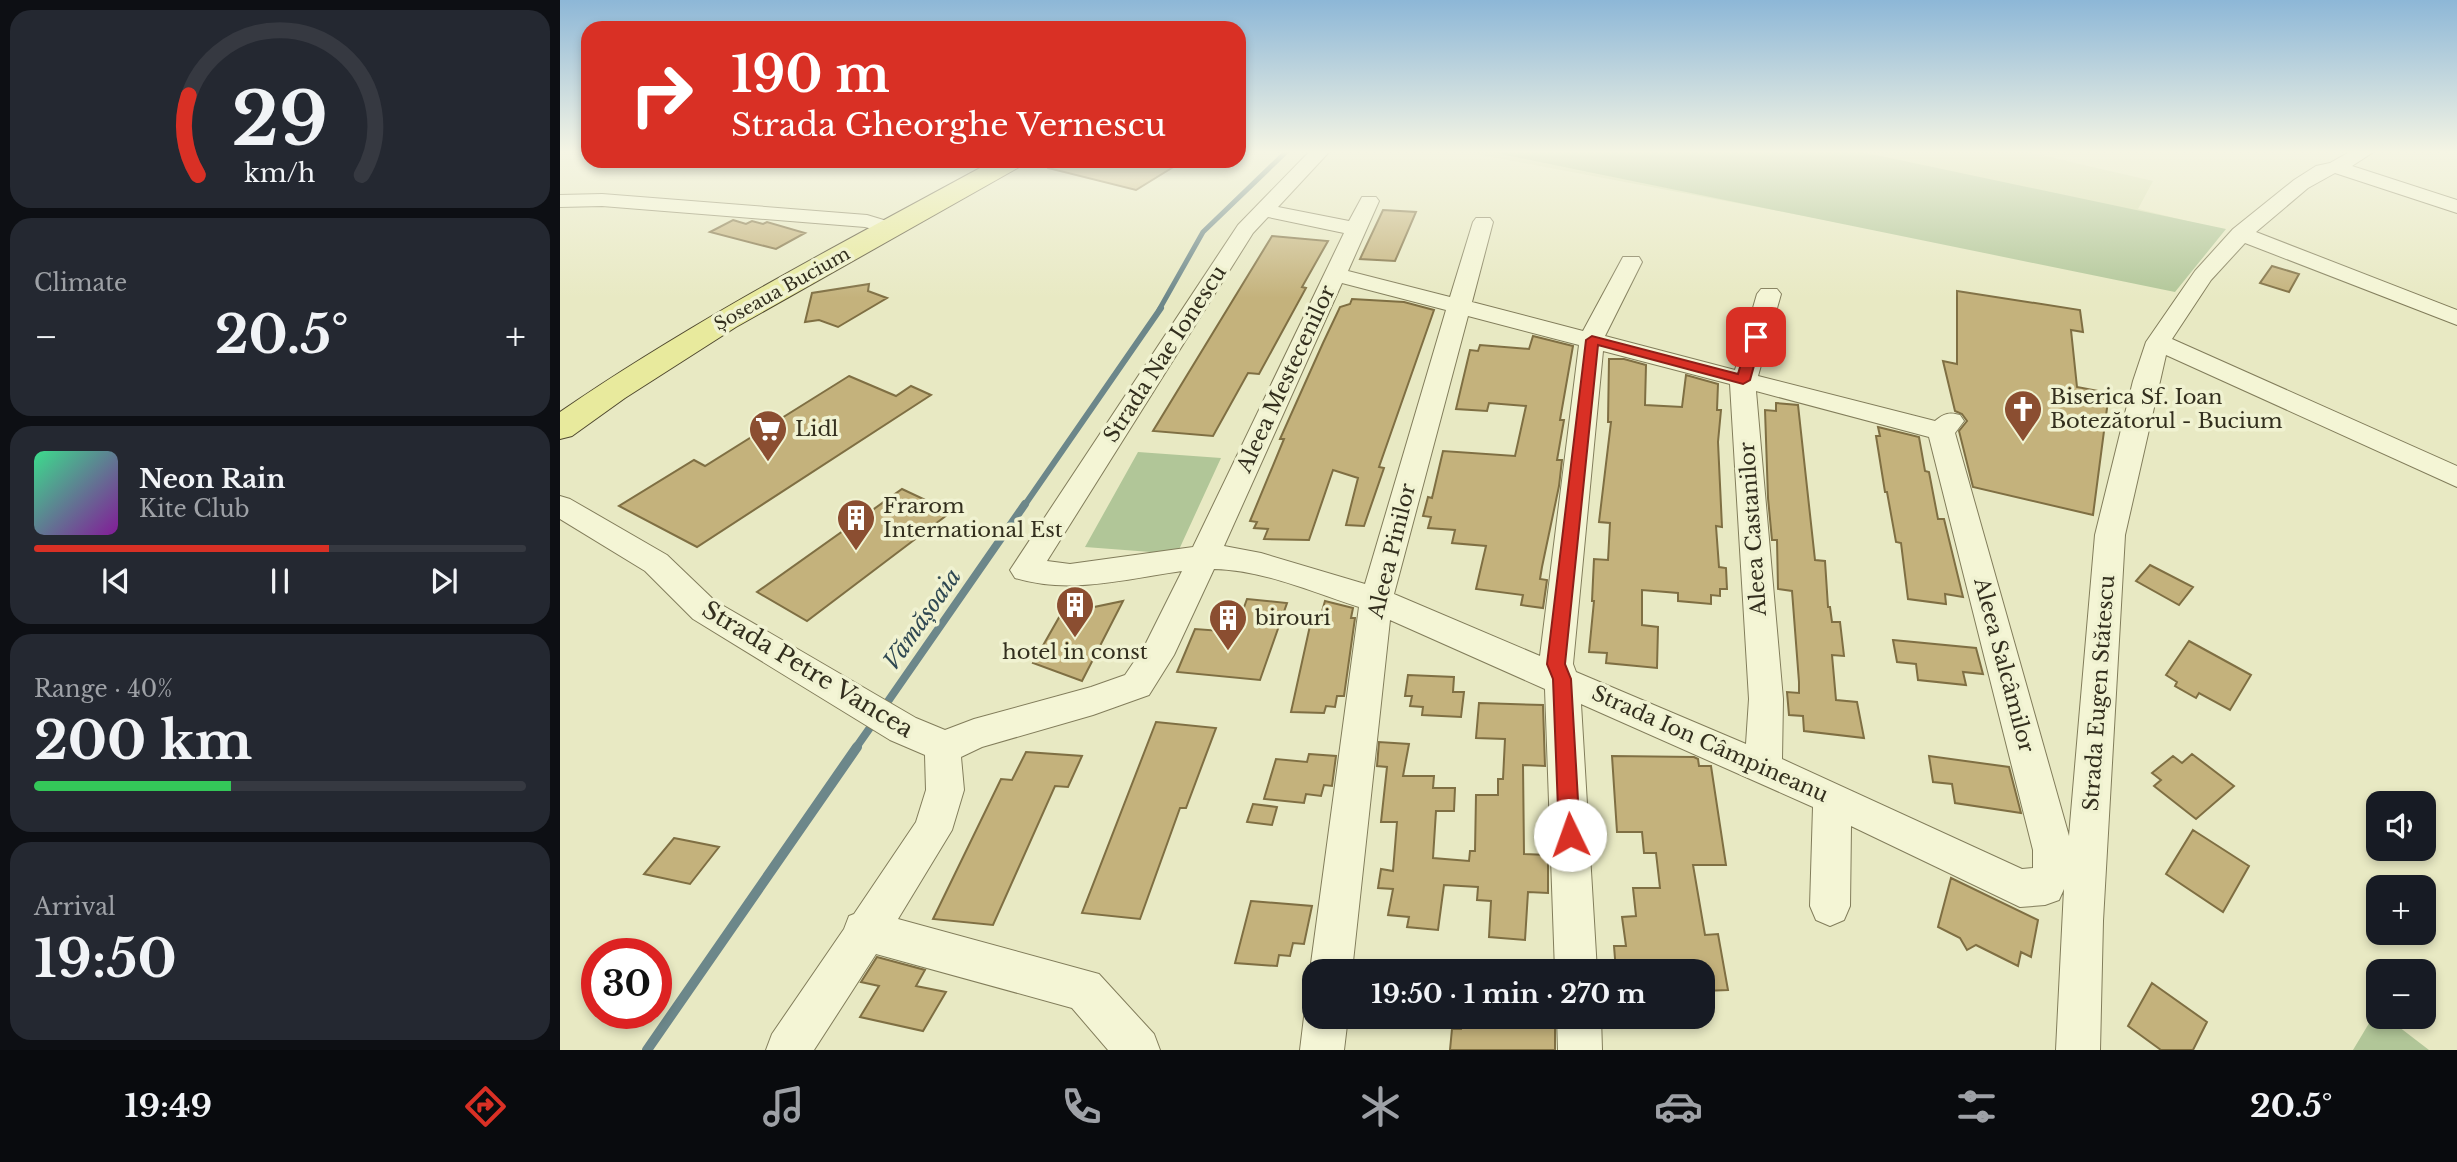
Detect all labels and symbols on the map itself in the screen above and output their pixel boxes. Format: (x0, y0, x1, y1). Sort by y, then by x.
street label: Șoseaua Bucium (710, 243, 854, 335)
street label: Strada Nae Ionescu (1098, 261, 1232, 447)
street label: Aleea Mestecenilor (1231, 281, 1341, 478)
pin (1726, 307, 1786, 367)
place label: Biserica Sf. Ioan Botezătorul - Bucium (2050, 384, 2283, 434)
church icon: Biserica Sf. Ioan Botezătorul - Bucium (2002, 388, 2044, 443)
supermarket icon: Lidl (747, 408, 789, 463)
place label: Lidl (795, 416, 839, 442)
street label: Aleea Castanilor (1734, 441, 1772, 618)
street label: Aleea Pinilor (1362, 481, 1421, 622)
place label: Frarom International Est (883, 493, 1063, 543)
building icon: Frarom International Est (835, 497, 877, 552)
water label: Vămășoaia (877, 563, 967, 675)
street label: Aleea Salcâmilor (1968, 574, 2040, 755)
street label: Strada Eugen Stătescu (2078, 574, 2120, 812)
building icon: hotel in const (1054, 584, 1096, 639)
street label: Strada Petre Vancea (697, 595, 919, 744)
building icon: birouri (1207, 597, 1249, 652)
place label: birouri (1254, 605, 1331, 631)
place label: hotel in const (1002, 639, 1148, 665)
street label: Strada Ion Câmpineanu (1588, 680, 1832, 808)
position arrow (1533, 798, 1607, 872)
speed limit sign: 30 (581, 938, 672, 1029)

